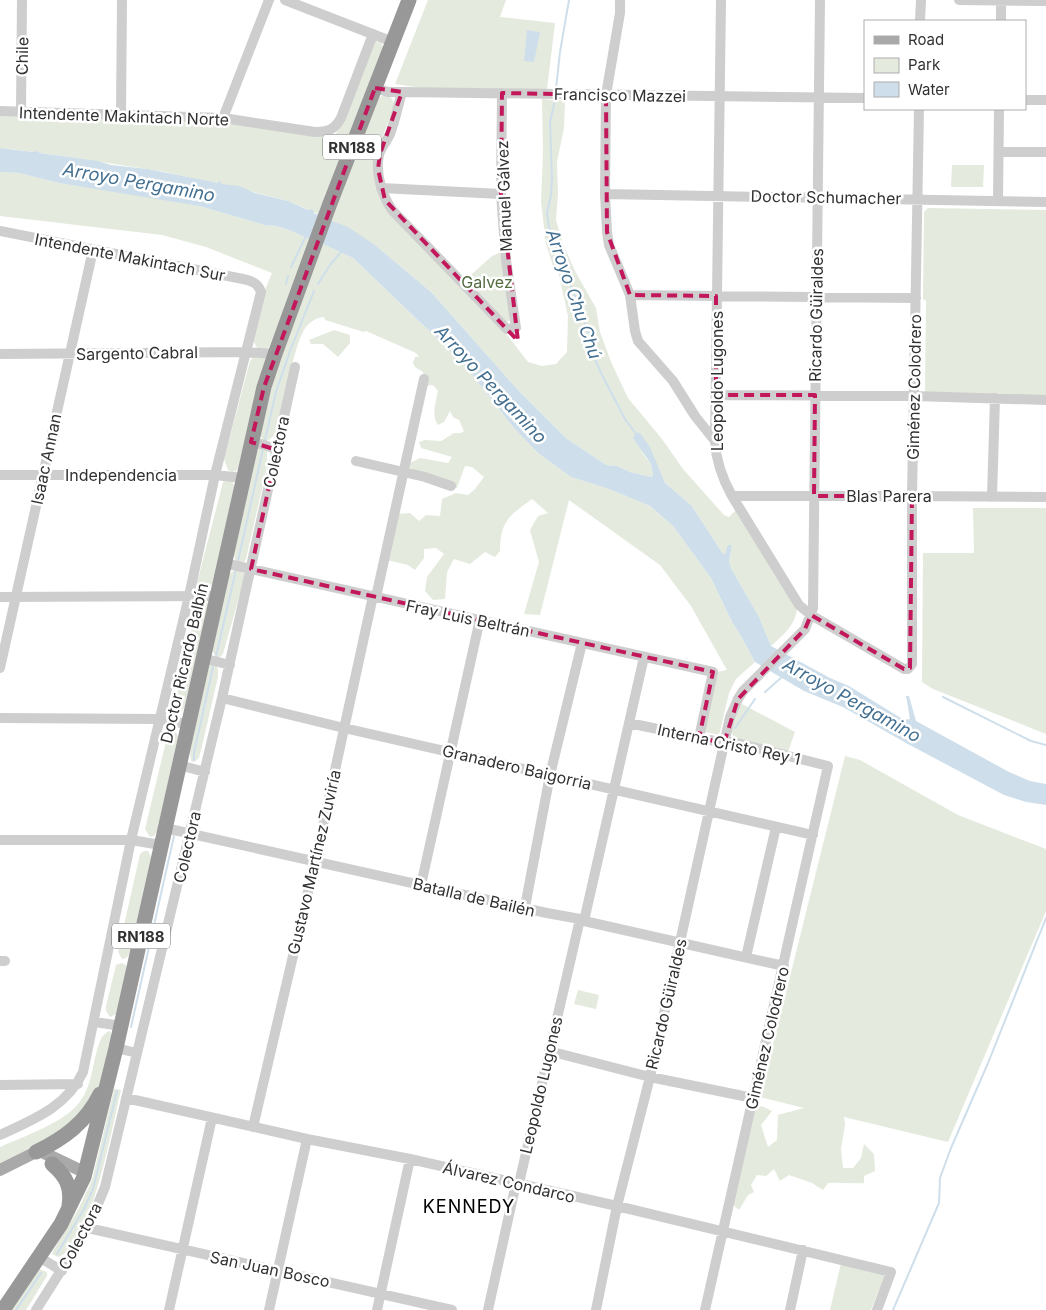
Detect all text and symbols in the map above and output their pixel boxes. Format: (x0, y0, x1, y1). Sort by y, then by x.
legend (864, 20, 1026, 110)
text: Road (908, 30, 944, 49)
street label: Chile (12, 37, 32, 75)
text: Park (908, 55, 941, 74)
text: Water (908, 80, 950, 99)
street label: Francisco Mazzei (554, 84, 686, 106)
street label: Intendente Makintach Norte (19, 102, 229, 130)
road number: RN188 (323, 134, 381, 160)
street label: Manuel Gálvez (492, 140, 516, 252)
water label: Arroyo Pergamino (60, 158, 217, 206)
street label: Doctor Schumacher (750, 186, 902, 208)
water label: Arroyo Chu Chú (542, 225, 606, 362)
street label: Intendente Makintach Sur (33, 229, 227, 285)
street label: Ricardo Güiraldes (805, 248, 827, 382)
park label: Galvez (461, 272, 513, 292)
street label: Leopoldo Lugones (707, 311, 727, 451)
street label: Giménez Colodrero (903, 314, 925, 460)
water label: Arroyo Pergamino (430, 320, 551, 447)
street label: Sargento Cabral (76, 342, 198, 364)
street label: Isaac Annan (27, 412, 65, 506)
street label: Colectora (259, 414, 293, 490)
street label: Independencia (65, 465, 177, 485)
street label: Blas Parera (846, 486, 932, 506)
street label: Doctor Ricardo Balbín (156, 581, 212, 745)
street label: Fray Luis Beltrán (404, 595, 532, 641)
water label: Arroyo Pergamino (779, 653, 924, 747)
street label: Interna Cristo Rey 1 (656, 719, 802, 769)
street label: Granadero Baigorria (440, 740, 594, 794)
street label: Gustavo Martínez Zuviría (283, 768, 345, 956)
street label: Colectora (169, 809, 205, 885)
street label: Batalla de Bailén (411, 873, 537, 921)
road number: RN188 (112, 924, 170, 948)
street label: Ricardo Güiraldes (641, 937, 691, 1071)
street label: Giménez Colodrero (741, 965, 793, 1111)
street label: Leopoldo Lugones (515, 1014, 567, 1156)
street label: Álvarez Condarco (441, 1157, 577, 1207)
district label: KENNEDY (423, 1196, 515, 1217)
street label: Colectora (54, 1199, 106, 1273)
street label: San Juan Bosco (208, 1247, 332, 1291)

